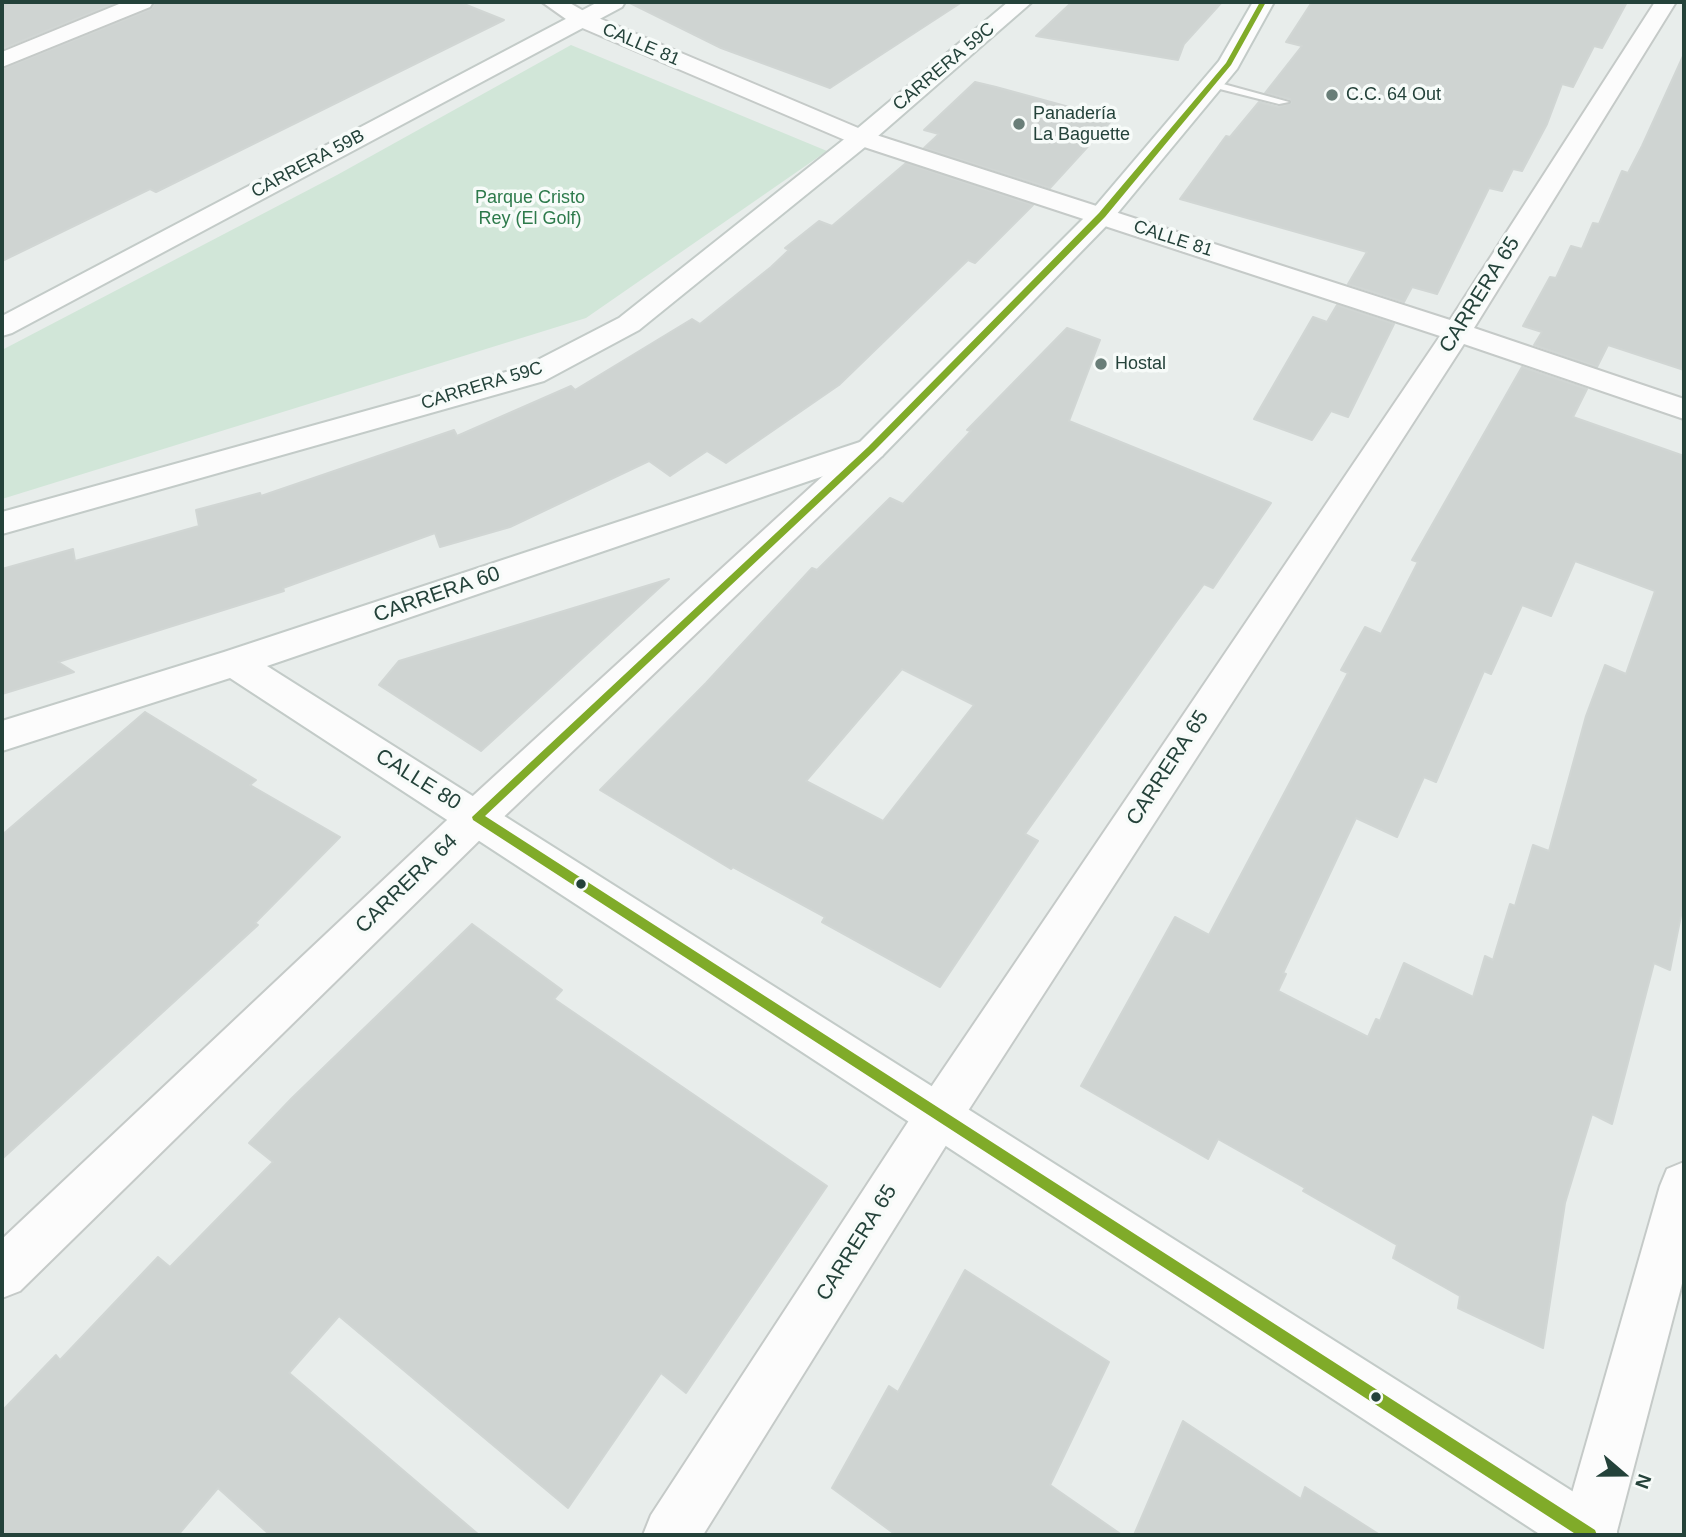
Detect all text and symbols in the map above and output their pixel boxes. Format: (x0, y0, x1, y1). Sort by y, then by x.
street label: CARRERA 59C (889, 18, 999, 116)
street label: CALLE 81 (599, 19, 683, 71)
place label: C.C. 64 Out (1346, 84, 1441, 106)
marker: C.C. 64 Out (1324, 87, 1340, 103)
place label: Panadería La Baguette (1033, 103, 1130, 146)
marker: Panadería La Baguette (1011, 116, 1027, 132)
street label: CARRERA 59B (248, 125, 368, 203)
park label: Parque Cristo Rey (El Golf) (475, 187, 585, 230)
street label: CALLE 81 (1131, 216, 1215, 262)
street label: CARRERA 65 (1434, 232, 1526, 358)
place label: Hostal (1115, 353, 1166, 375)
marker: Hostal (1093, 356, 1109, 372)
street label: CARRERA 59C (419, 357, 545, 415)
street label: CARRERA 60 (371, 562, 503, 628)
street label: CARRERA 65 (1122, 706, 1214, 830)
street label: CALLE 80 (371, 744, 465, 816)
street label: CARRERA 64 (351, 829, 463, 939)
unlabelled marker (574, 877, 588, 891)
street label: CARRERA 65 (811, 1180, 903, 1306)
unlabelled marker (1369, 1390, 1383, 1404)
north arrow (1588, 1439, 1658, 1509)
text: N (1631, 1471, 1655, 1491)

